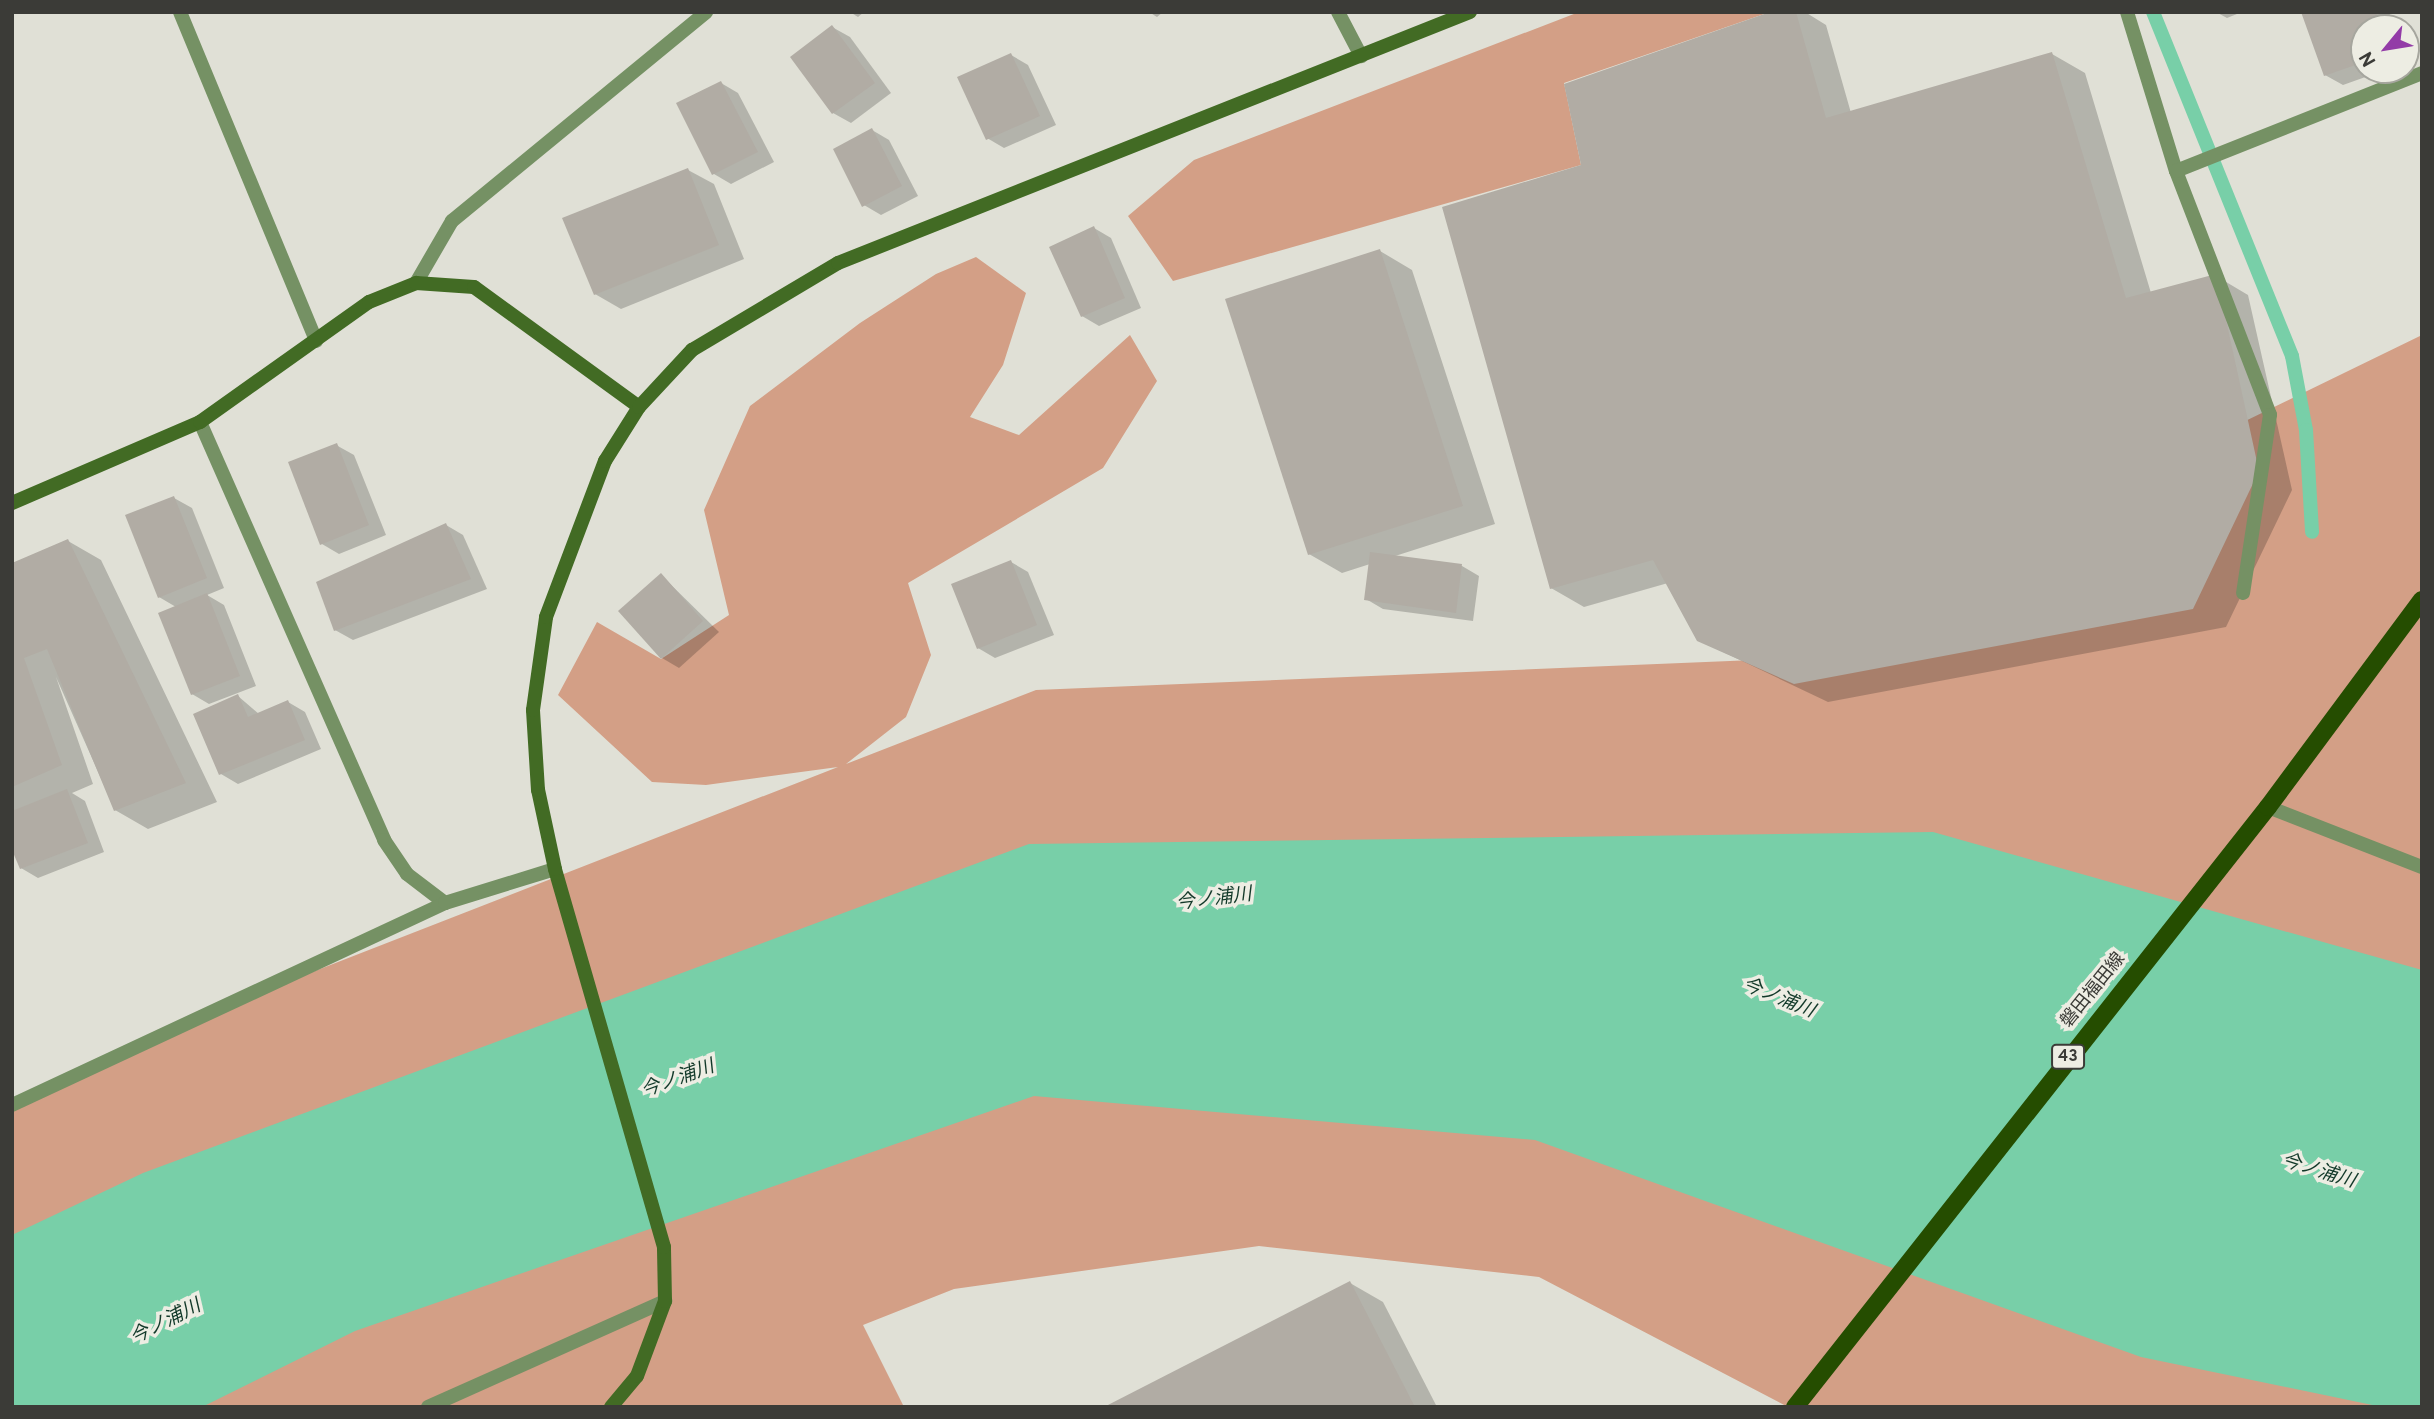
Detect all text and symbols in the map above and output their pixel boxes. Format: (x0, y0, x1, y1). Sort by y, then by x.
north arrow (2350, 14, 2420, 84)
text: N (2355, 47, 2382, 70)
water label: 今ノ浦川 (1175, 884, 1253, 916)
street label: 磐田福田線 (2057, 949, 2131, 1033)
water label: 今ノ浦川 (1738, 974, 1818, 1024)
road number: 43 (2050, 1044, 2086, 1070)
water label: 今ノ浦川 (638, 1056, 718, 1104)
water label: 今ノ浦川 (2278, 1150, 2358, 1194)
water label: 今ノ浦川 (127, 1296, 205, 1350)

